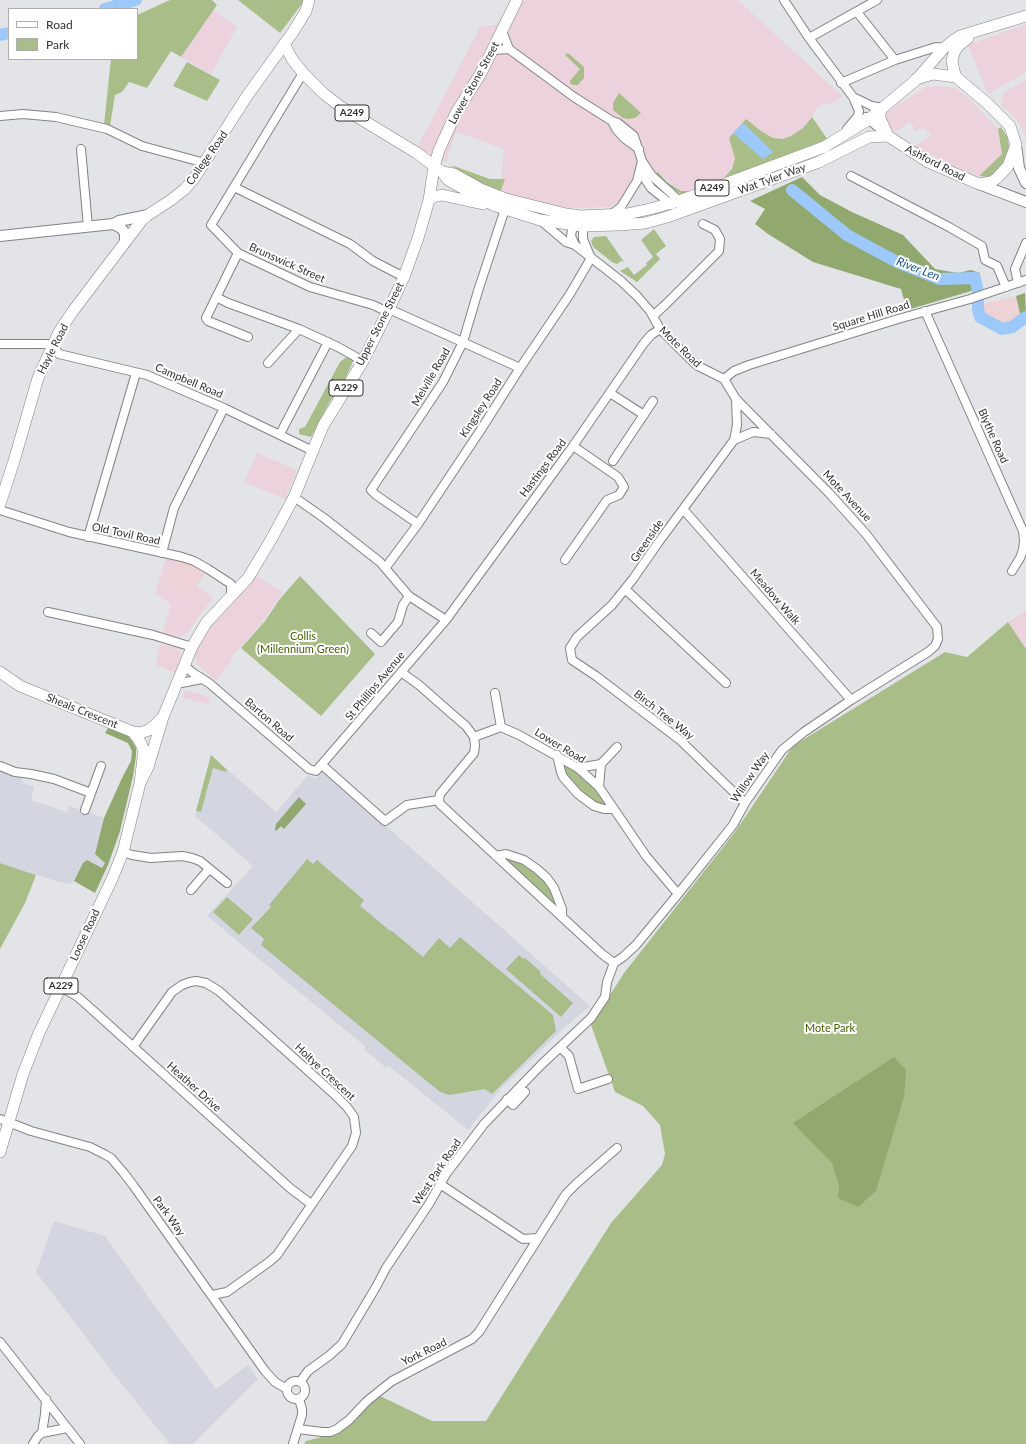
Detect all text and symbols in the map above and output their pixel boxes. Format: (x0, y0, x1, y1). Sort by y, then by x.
legend (8, 8, 138, 60)
text: Road (46, 17, 73, 32)
text: Park (46, 37, 69, 52)
street label: Lower Stone Street (446, 39, 502, 127)
road number: A249 (335, 105, 369, 121)
street label: College Road (183, 128, 231, 188)
street label: Ashford Road (903, 142, 967, 184)
street label: Wat Tyler Way (736, 161, 808, 197)
road number: A249 (695, 180, 729, 196)
street label: Brunswick Street (247, 240, 327, 286)
water label: River Len (894, 254, 942, 284)
street label: Upper Stone Street (353, 280, 407, 368)
street label: Square Hill Road (831, 298, 911, 334)
street label: Hayle Road (35, 322, 71, 376)
street label: Mote Road (656, 324, 704, 370)
street label: Melville Road (409, 346, 453, 408)
street label: Campbell Road (153, 361, 225, 401)
street label: Kingsley Road (457, 376, 505, 440)
road number: A229 (329, 380, 363, 396)
street label: Blythe Road (975, 407, 1011, 465)
street label: Hastings Road (517, 436, 569, 500)
street label: Mote Avenue (820, 468, 874, 524)
street label: Greenside (628, 517, 666, 565)
street label: Old Tovil Road (91, 520, 161, 548)
street label: Meadow Walk (747, 566, 803, 628)
park label: Collis (Millennium Green) (257, 629, 349, 655)
street label: St Phillips Avenue (342, 649, 408, 723)
street label: Birch Tree Way (631, 687, 697, 743)
street label: Sheals Crescent (44, 691, 120, 731)
street label: Barton Road (242, 695, 296, 745)
street label: Lower Road (532, 726, 588, 766)
street label: Willow Way (728, 749, 772, 805)
street label: Loose Road (67, 907, 103, 963)
road number: A229 (44, 978, 78, 994)
park label: Mote Park (805, 1021, 855, 1035)
street label: Holtye Crescent (292, 1041, 358, 1103)
street label: Heather Drive (164, 1059, 224, 1115)
street label: West Park Road (410, 1136, 464, 1208)
street label: Park Way (150, 1193, 188, 1239)
street label: York Road (399, 1335, 449, 1369)

